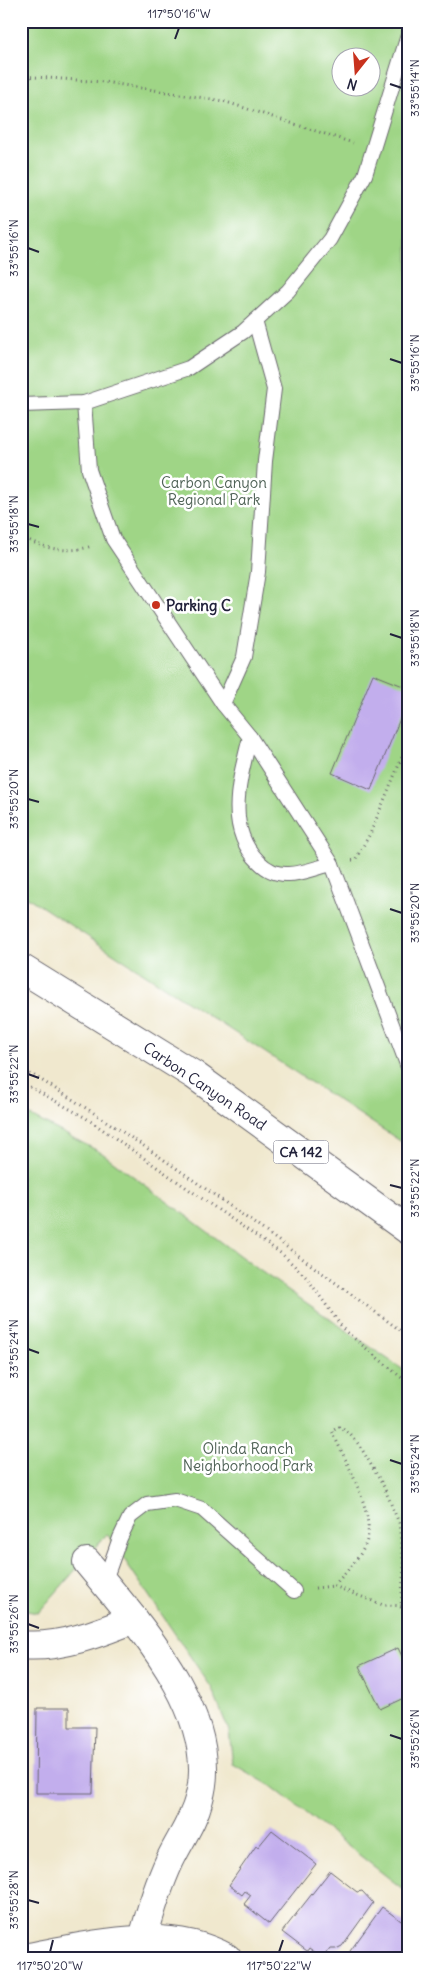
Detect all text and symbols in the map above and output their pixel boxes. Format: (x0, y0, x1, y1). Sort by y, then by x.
text: 117°50'16"W (147, 6, 211, 21)
north arrow (332, 48, 382, 98)
text: 33°55'14"N (407, 59, 422, 117)
text: N (345, 74, 359, 94)
text: 33°55'16"N (6, 219, 21, 277)
text: 33°55'16"N (407, 334, 422, 392)
park label: Carbon Canyon Regional Park (161, 473, 267, 509)
text: 33°55'18"N (6, 495, 21, 553)
place label: Parking C (166, 596, 231, 616)
marker: Parking C (150, 599, 162, 611)
text: 33°55'18"N (407, 609, 422, 667)
text: 33°55'20"N (6, 769, 21, 829)
text: 33°55'20"N (407, 883, 422, 943)
street label: Carbon Canyon Road (140, 1038, 270, 1134)
text: 33°55'22"N (6, 1044, 21, 1104)
road number: CA 142 (274, 1140, 328, 1164)
text: 33°55'22"N (407, 1158, 422, 1218)
text: 33°55'24"N (6, 1319, 21, 1379)
text: 33°55'24"N (407, 1434, 422, 1494)
park label: Olinda Ranch Neighborhood Park (183, 1439, 314, 1475)
text: 33°55'26"N (6, 1594, 21, 1654)
text: 33°55'26"N (407, 1709, 422, 1769)
text: 33°55'28"N (6, 1870, 21, 1930)
text: 117°50'20"W (17, 1958, 83, 1973)
text: 117°50'22"W (247, 1958, 311, 1973)

